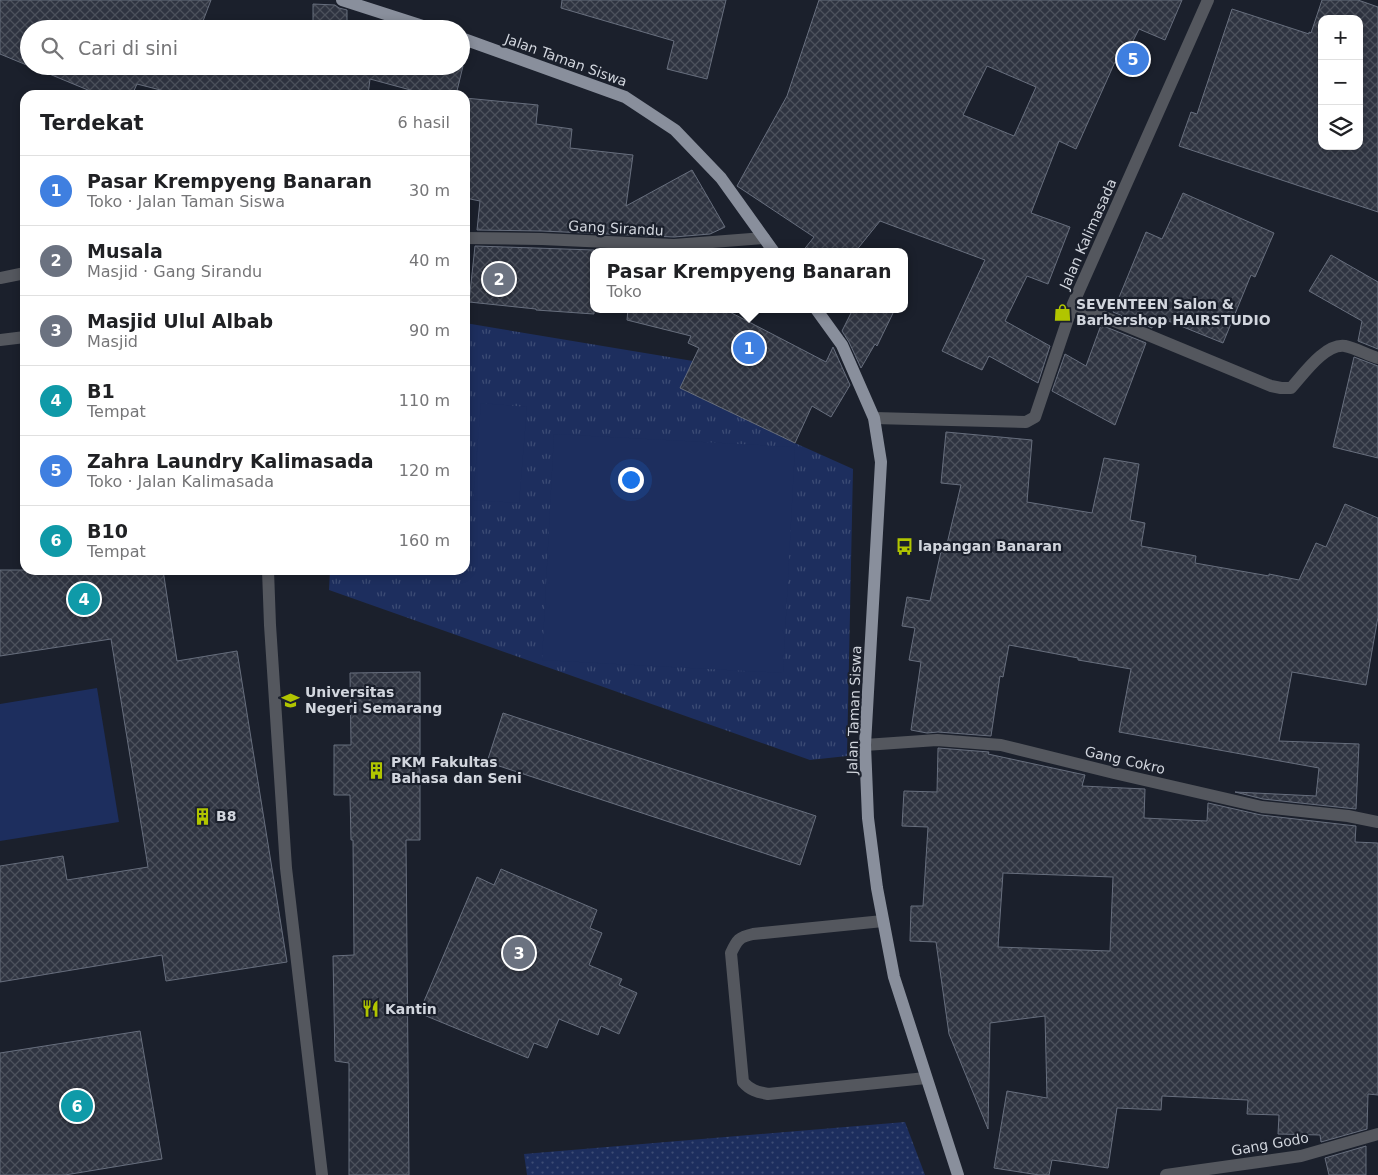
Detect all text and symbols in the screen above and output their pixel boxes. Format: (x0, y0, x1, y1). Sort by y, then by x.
map controls (1318, 15, 1363, 150)
button: + (1318, 15, 1363, 60)
search box (20, 20, 470, 75)
street label: Jalan Taman Siswa (502, 30, 629, 90)
icon: search (38, 34, 66, 62)
text: Cari di sini (78, 37, 178, 59)
pin: 5 (1117, 40, 1149, 78)
button: − (1318, 60, 1363, 105)
button: layers (1318, 105, 1363, 150)
text: Terdekat (40, 111, 144, 135)
text: 6 hasil (398, 113, 450, 132)
text: Pasar Krempyeng Banaran (87, 170, 372, 192)
street label: Jalan Kalimasada (1056, 176, 1120, 293)
text: 1 (50, 181, 62, 200)
text: 30 m (409, 181, 450, 200)
text: Toko · Jalan Taman Siswa (87, 192, 285, 211)
street label: Gang Sirandu (568, 218, 664, 238)
text: Musala (87, 240, 163, 262)
popup (590, 248, 908, 313)
text: 2 (50, 251, 62, 270)
text: 40 m (409, 251, 450, 270)
pin: 2 (483, 260, 515, 298)
text: Pasar Krempyeng Banaran (606, 260, 892, 282)
text: Masjid · Gang Sirandu (87, 262, 262, 281)
text: Toko (606, 282, 642, 301)
place label: SEVENTEEN Salon & Barbershop HAIRSTUDIO (1076, 296, 1271, 328)
shop icon: SEVENTEEN Salon & Barbershop HAIRSTUDIO (1052, 302, 1072, 322)
text: Masjid Ulul Albab (87, 310, 273, 332)
text: 3 (50, 321, 62, 340)
text: 90 m (409, 321, 450, 340)
pin: 1 (733, 329, 765, 367)
text: Masjid (87, 332, 138, 351)
text: B1 (87, 380, 115, 402)
text: 4 (50, 391, 62, 410)
text: 110 m (399, 391, 450, 410)
text: Tempat (87, 402, 146, 421)
text: Zahra Laundry Kalimasada (87, 450, 374, 472)
text: 5 (50, 461, 62, 480)
text: 120 m (399, 461, 450, 480)
your location (618, 467, 644, 493)
text: Toko · Jalan Kalimasada (87, 472, 274, 491)
text: B10 (87, 520, 128, 542)
text: 6 (50, 531, 62, 550)
text: 160 m (399, 531, 450, 550)
bus stop icon: lapangan Banaran (894, 536, 914, 556)
place label: lapangan Banaran (918, 538, 1062, 554)
text: Tempat (87, 542, 146, 561)
pin: 4 (68, 580, 100, 618)
street label: Jalan Taman Siswa (844, 645, 864, 776)
place label: Universitas Negeri Semarang (305, 684, 442, 716)
school or university icon: Universitas Negeri Semarang (281, 690, 301, 710)
street label: Gang Cokro (1083, 743, 1167, 777)
place label: PKM Fakultas Bahasa dan Seni (391, 754, 522, 786)
building icon: PKM Fakultas Bahasa dan Seni (367, 760, 387, 780)
building icon: B8 (192, 806, 212, 826)
place label: B8 (216, 808, 236, 824)
pin: 3 (503, 934, 535, 972)
restaurant icon: Kantin (361, 999, 381, 1019)
place label: Kantin (385, 1001, 437, 1017)
pin: 6 (61, 1087, 93, 1125)
street label: Gang Godo (1230, 1129, 1310, 1159)

